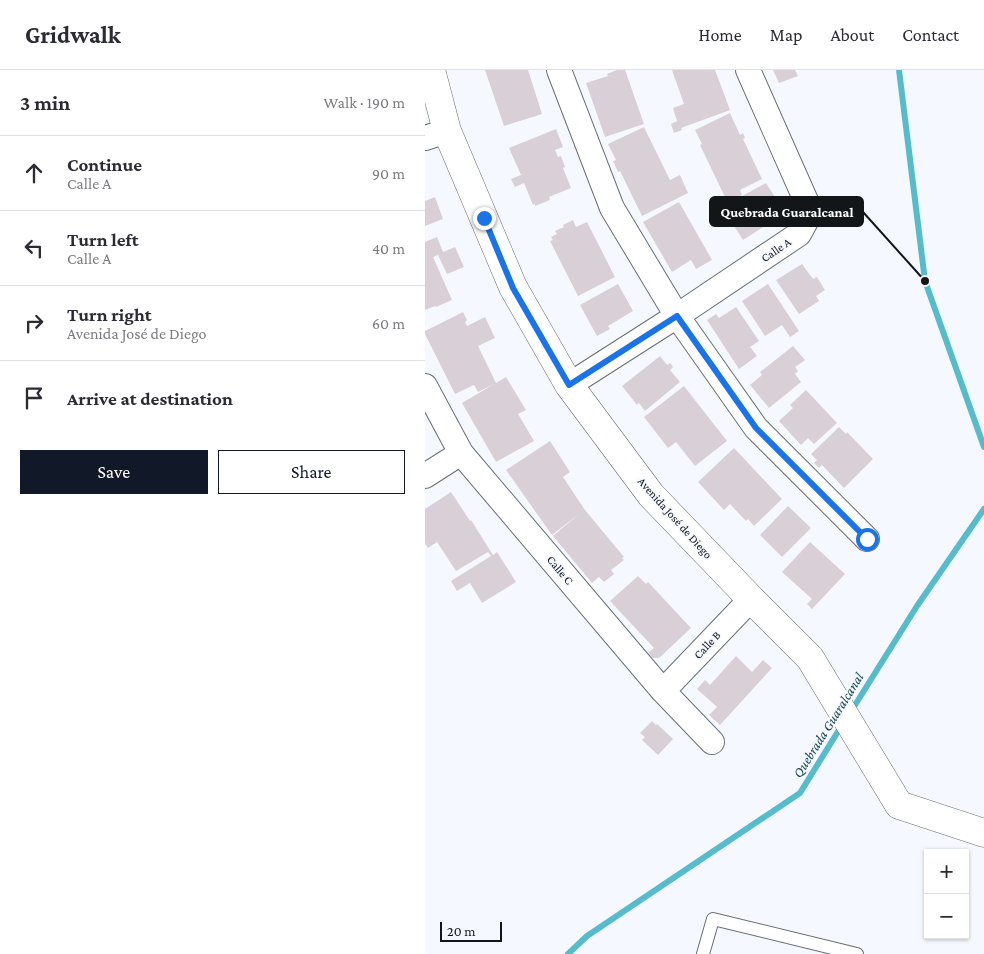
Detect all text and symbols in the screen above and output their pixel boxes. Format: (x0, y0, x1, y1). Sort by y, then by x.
text: Gridwalk (25, 21, 121, 48)
text: Home (699, 25, 742, 45)
text: Map (770, 25, 802, 45)
text: About (830, 25, 874, 45)
text: Contact (902, 25, 959, 45)
text: 3 min (20, 91, 70, 115)
text: Walk · 190 m (324, 94, 405, 111)
text: Continue (67, 154, 142, 175)
icon: ahead (20, 159, 48, 187)
text: 90 m (372, 165, 405, 182)
text: Calle A (67, 175, 111, 192)
callout: Quebrada Guaralcanal (710, 197, 863, 226)
text: Quebrada Guaralcanal (720, 204, 854, 220)
route end (473, 207, 496, 230)
text: Turn left (67, 229, 139, 250)
icon: left (20, 234, 48, 262)
street label: Calle A (758, 235, 794, 265)
text: 40 m (372, 240, 405, 257)
text: Calle A (67, 250, 111, 267)
text: Turn right (67, 304, 152, 325)
icon: right (20, 309, 48, 337)
text: 60 m (372, 315, 405, 332)
text: Avenida José de Diego (67, 325, 207, 342)
icon: arrive (20, 384, 48, 412)
text: Arrive at destination (67, 388, 233, 409)
button: Save (20, 450, 208, 494)
button: Share (218, 450, 405, 494)
street label: Avenida José de Diego (635, 474, 715, 562)
route start (856, 528, 879, 551)
street label: Calle C (544, 553, 576, 587)
street label: Calle B (691, 628, 724, 662)
water label: Quebrada Guaralcanal (789, 669, 867, 780)
map controls (924, 849, 969, 939)
button: + (924, 849, 969, 894)
button: − (924, 894, 969, 939)
scale bar (440, 919, 503, 942)
text: 20 m (447, 923, 475, 939)

